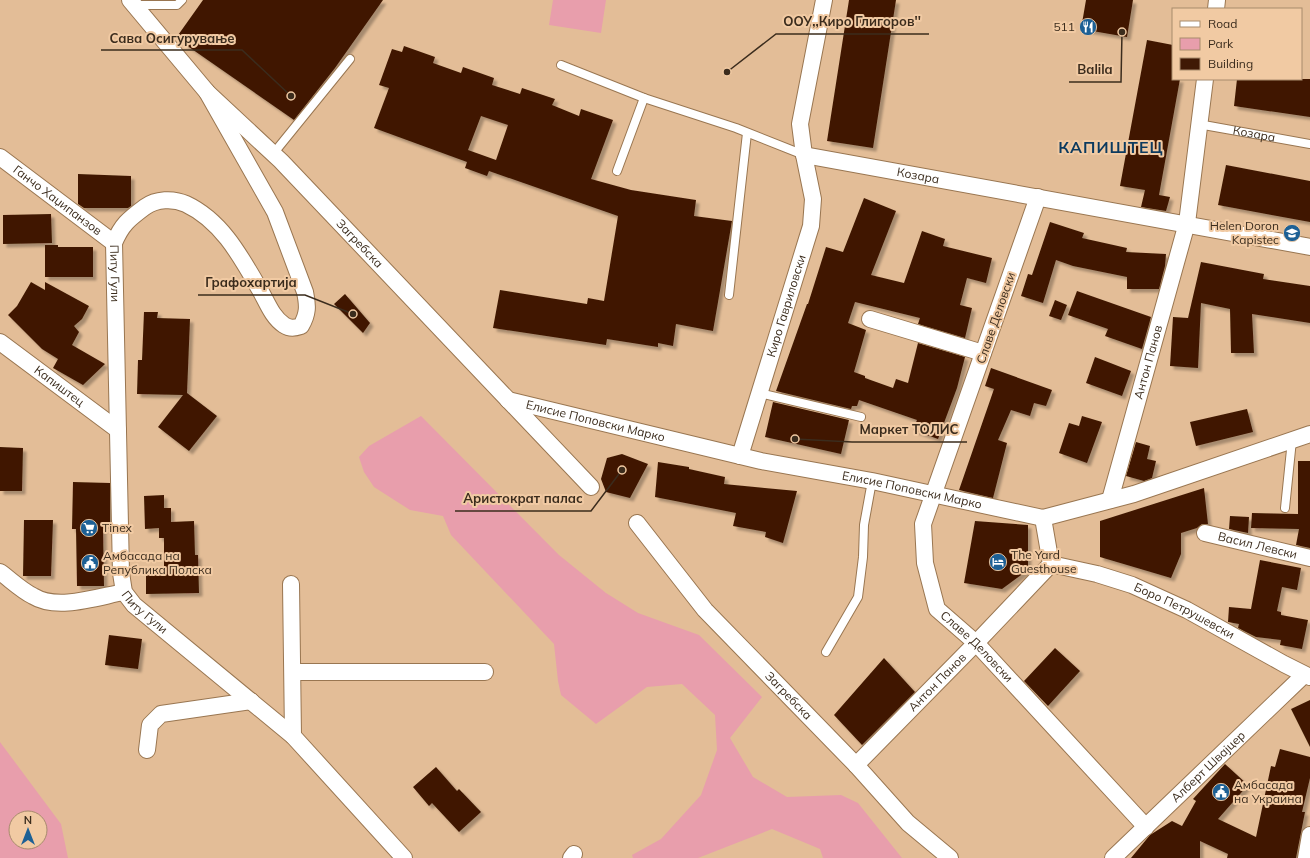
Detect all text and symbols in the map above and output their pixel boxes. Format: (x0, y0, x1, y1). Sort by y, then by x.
legend (1172, 8, 1302, 80)
callout: ООУ,,Киро Глигоров'' (776, 9, 929, 34)
text: ООУ,,Киро Глигоров'' (783, 13, 921, 29)
text: Road (1208, 16, 1237, 31)
restaurant icon: 511 (1078, 17, 1098, 37)
place label: 511 (1053, 19, 1075, 34)
callout: Сава Осигурување (101, 25, 242, 50)
text: Сава Осигурување (110, 30, 234, 47)
text: Park (1208, 36, 1234, 51)
text: Building (1208, 56, 1253, 71)
callout: Balila (1069, 57, 1121, 82)
text: Balila (1077, 61, 1113, 77)
street label: Козара (1232, 122, 1277, 145)
district label: КАПИШТЕЦ (1058, 137, 1164, 157)
street label: Ганчо Хаџипанзов (10, 162, 105, 238)
street label: Козара (896, 164, 941, 186)
street label: Загребска (333, 216, 386, 271)
place label: Helen Doron Kapistec (1210, 218, 1279, 247)
school or university icon: Helen Doron Kapistec (1282, 223, 1302, 243)
street label: Питу Гули (107, 244, 123, 302)
street label: Киро Гавриловски (763, 253, 809, 359)
callout: Графохартија (198, 270, 305, 295)
street label: Славе Деловски (973, 270, 1018, 366)
text: Графохартија (205, 274, 297, 290)
street label: Антон Панов (1130, 323, 1165, 401)
street label: Капиштец (32, 362, 88, 409)
street label: Елисие Поповски Марко (525, 397, 667, 445)
callout: Маркет ТОЛИС (852, 417, 967, 442)
text: Маркет ТОЛИС (860, 421, 959, 437)
street label: Елисие Поповски Марко (841, 468, 983, 512)
callout: Аристократ палас (455, 486, 591, 511)
text: Аристократ палас (463, 490, 583, 506)
supermarket icon: Tinex (79, 518, 99, 538)
place label: Tinex (102, 520, 133, 535)
street label: Васил Левски (1216, 528, 1299, 562)
place label: The Yard Guesthouse (1011, 547, 1077, 576)
place label: Амбасада на Република Полска (103, 548, 212, 577)
hotel icon: The Yard Guesthouse (988, 552, 1008, 572)
public building icon: Амбасада на Република Полска (80, 553, 100, 573)
street label: Боро Петрушевски (1132, 579, 1237, 642)
street label: Питу Гули (119, 587, 171, 637)
street label: Славе Деловски (938, 607, 1016, 685)
street label: Антон Панов (905, 649, 969, 714)
street label: Загребска (762, 668, 816, 723)
street label: Алберт Швајцер (1168, 727, 1248, 805)
place label: Амбасада на Украина (1234, 777, 1302, 806)
public building icon: Амбасада на Украина (1211, 782, 1231, 802)
north arrow (8, 810, 48, 850)
text: N (24, 813, 32, 827)

